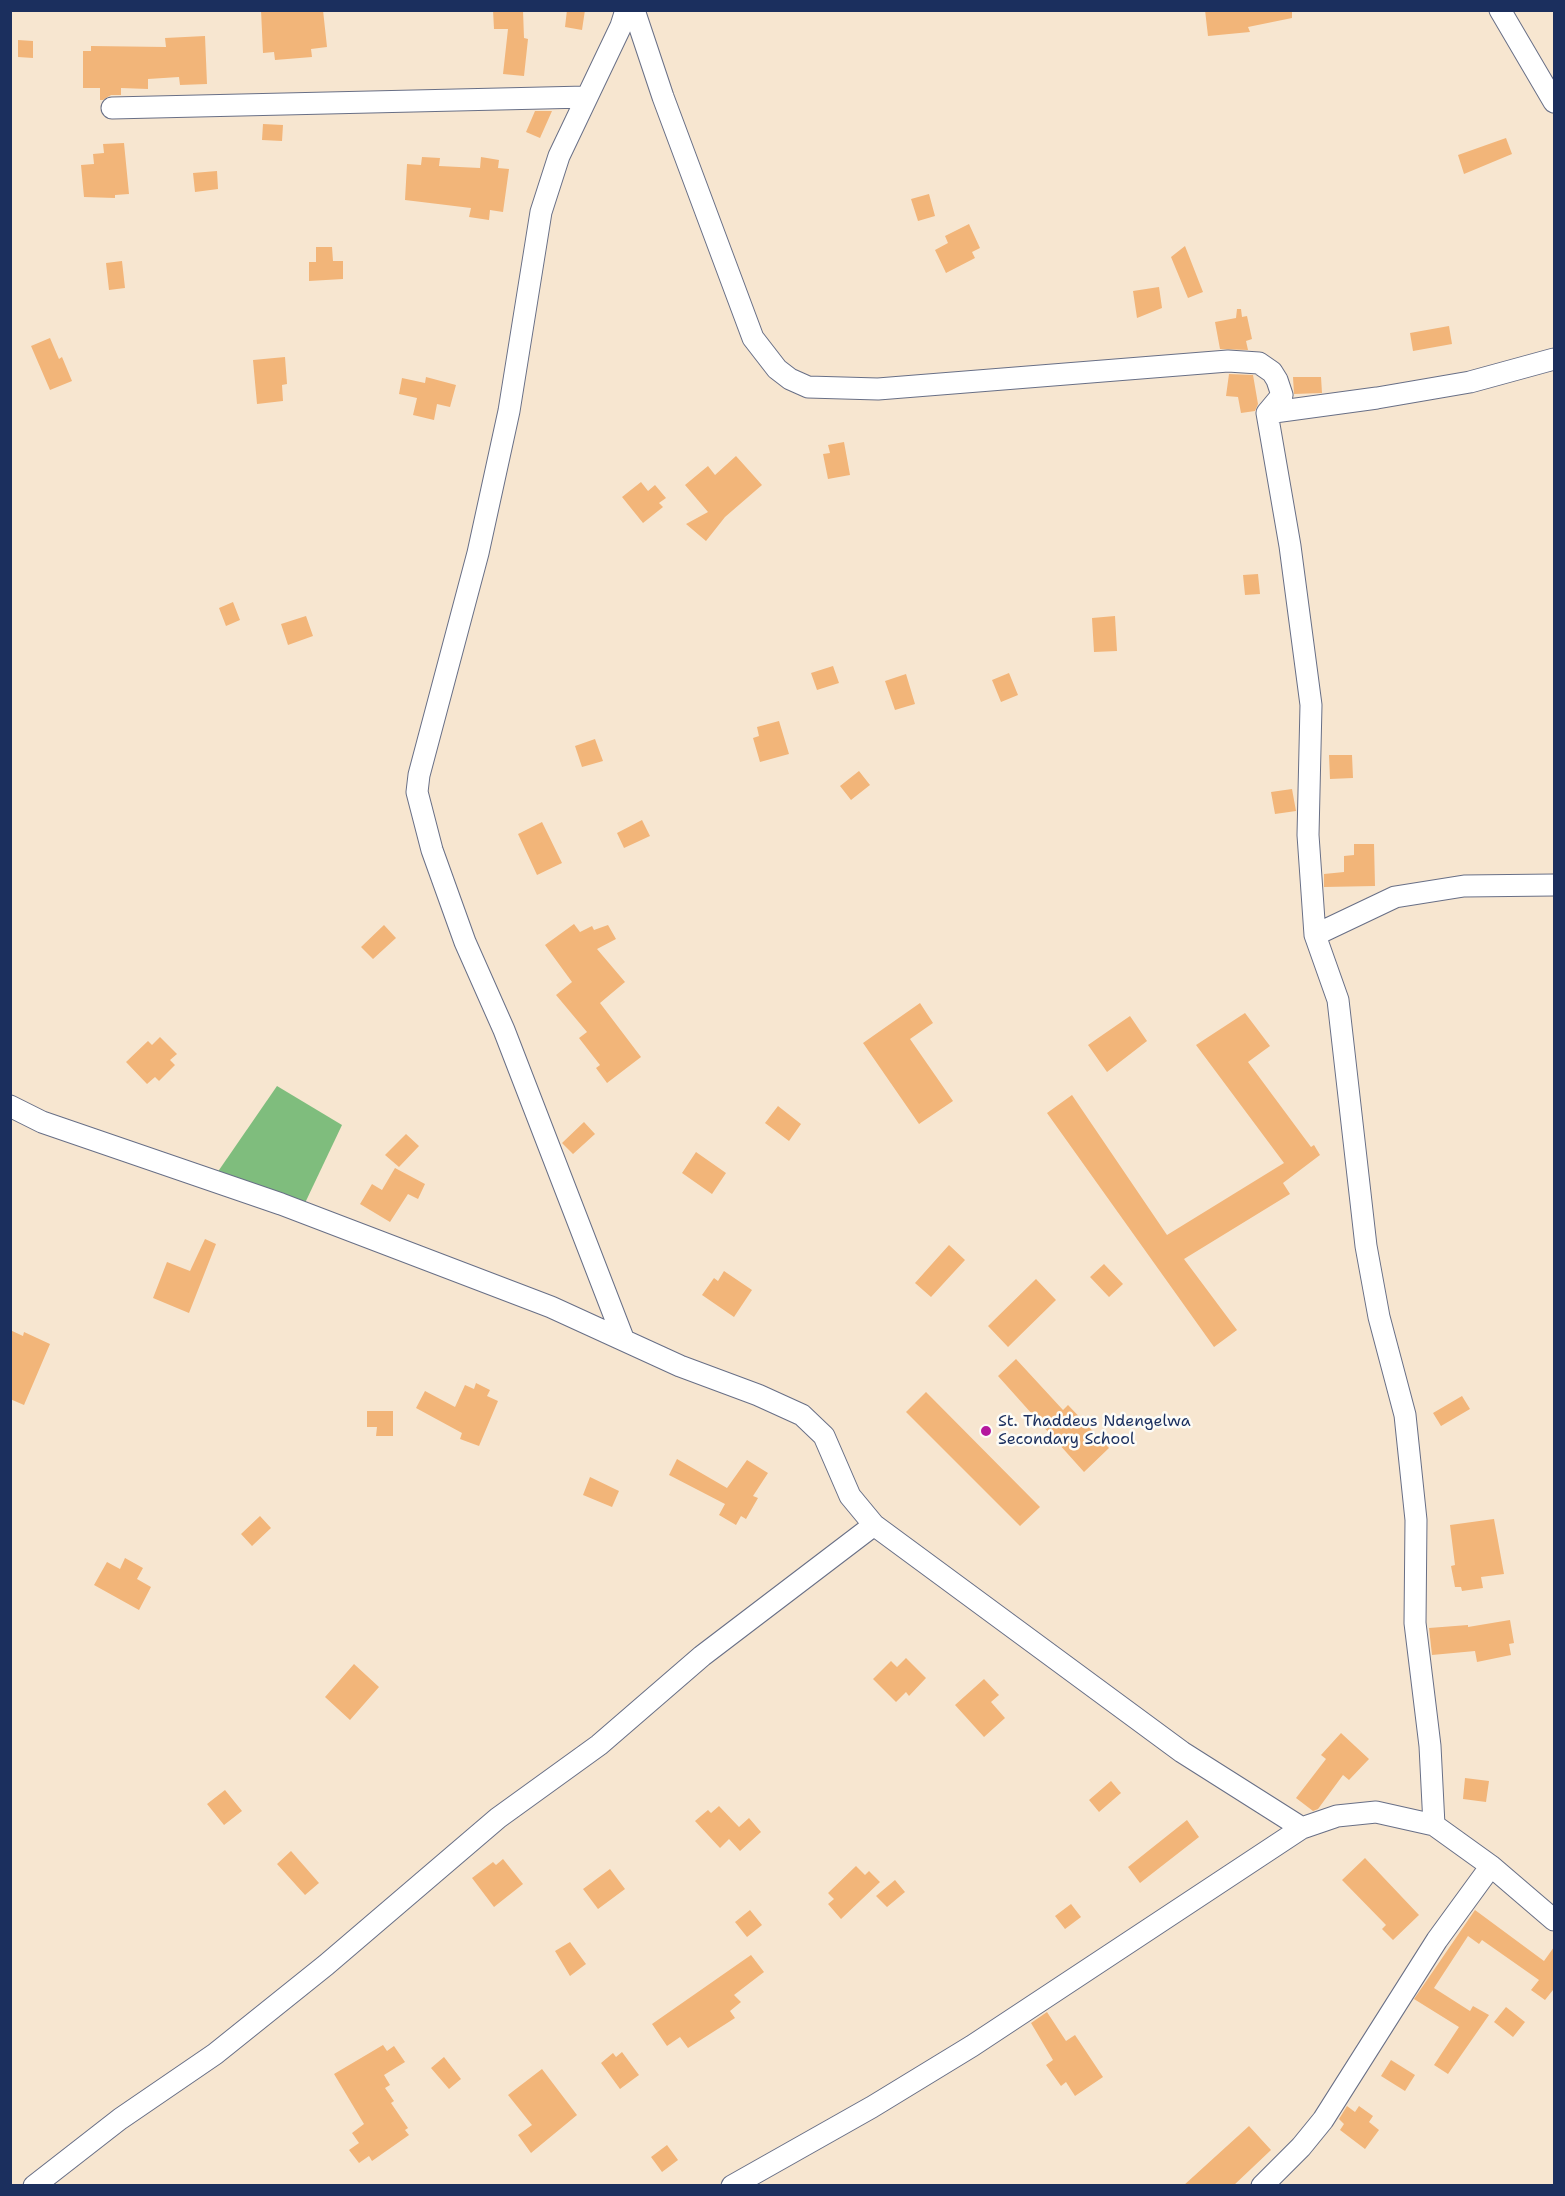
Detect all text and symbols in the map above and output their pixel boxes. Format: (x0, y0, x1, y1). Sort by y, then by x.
place label: St. Thaddeus Ndengelwa Secondary School (998, 1412, 1191, 1450)
marker: St. Thaddeus Ndengelwa Secondary School (979, 1424, 993, 1438)

